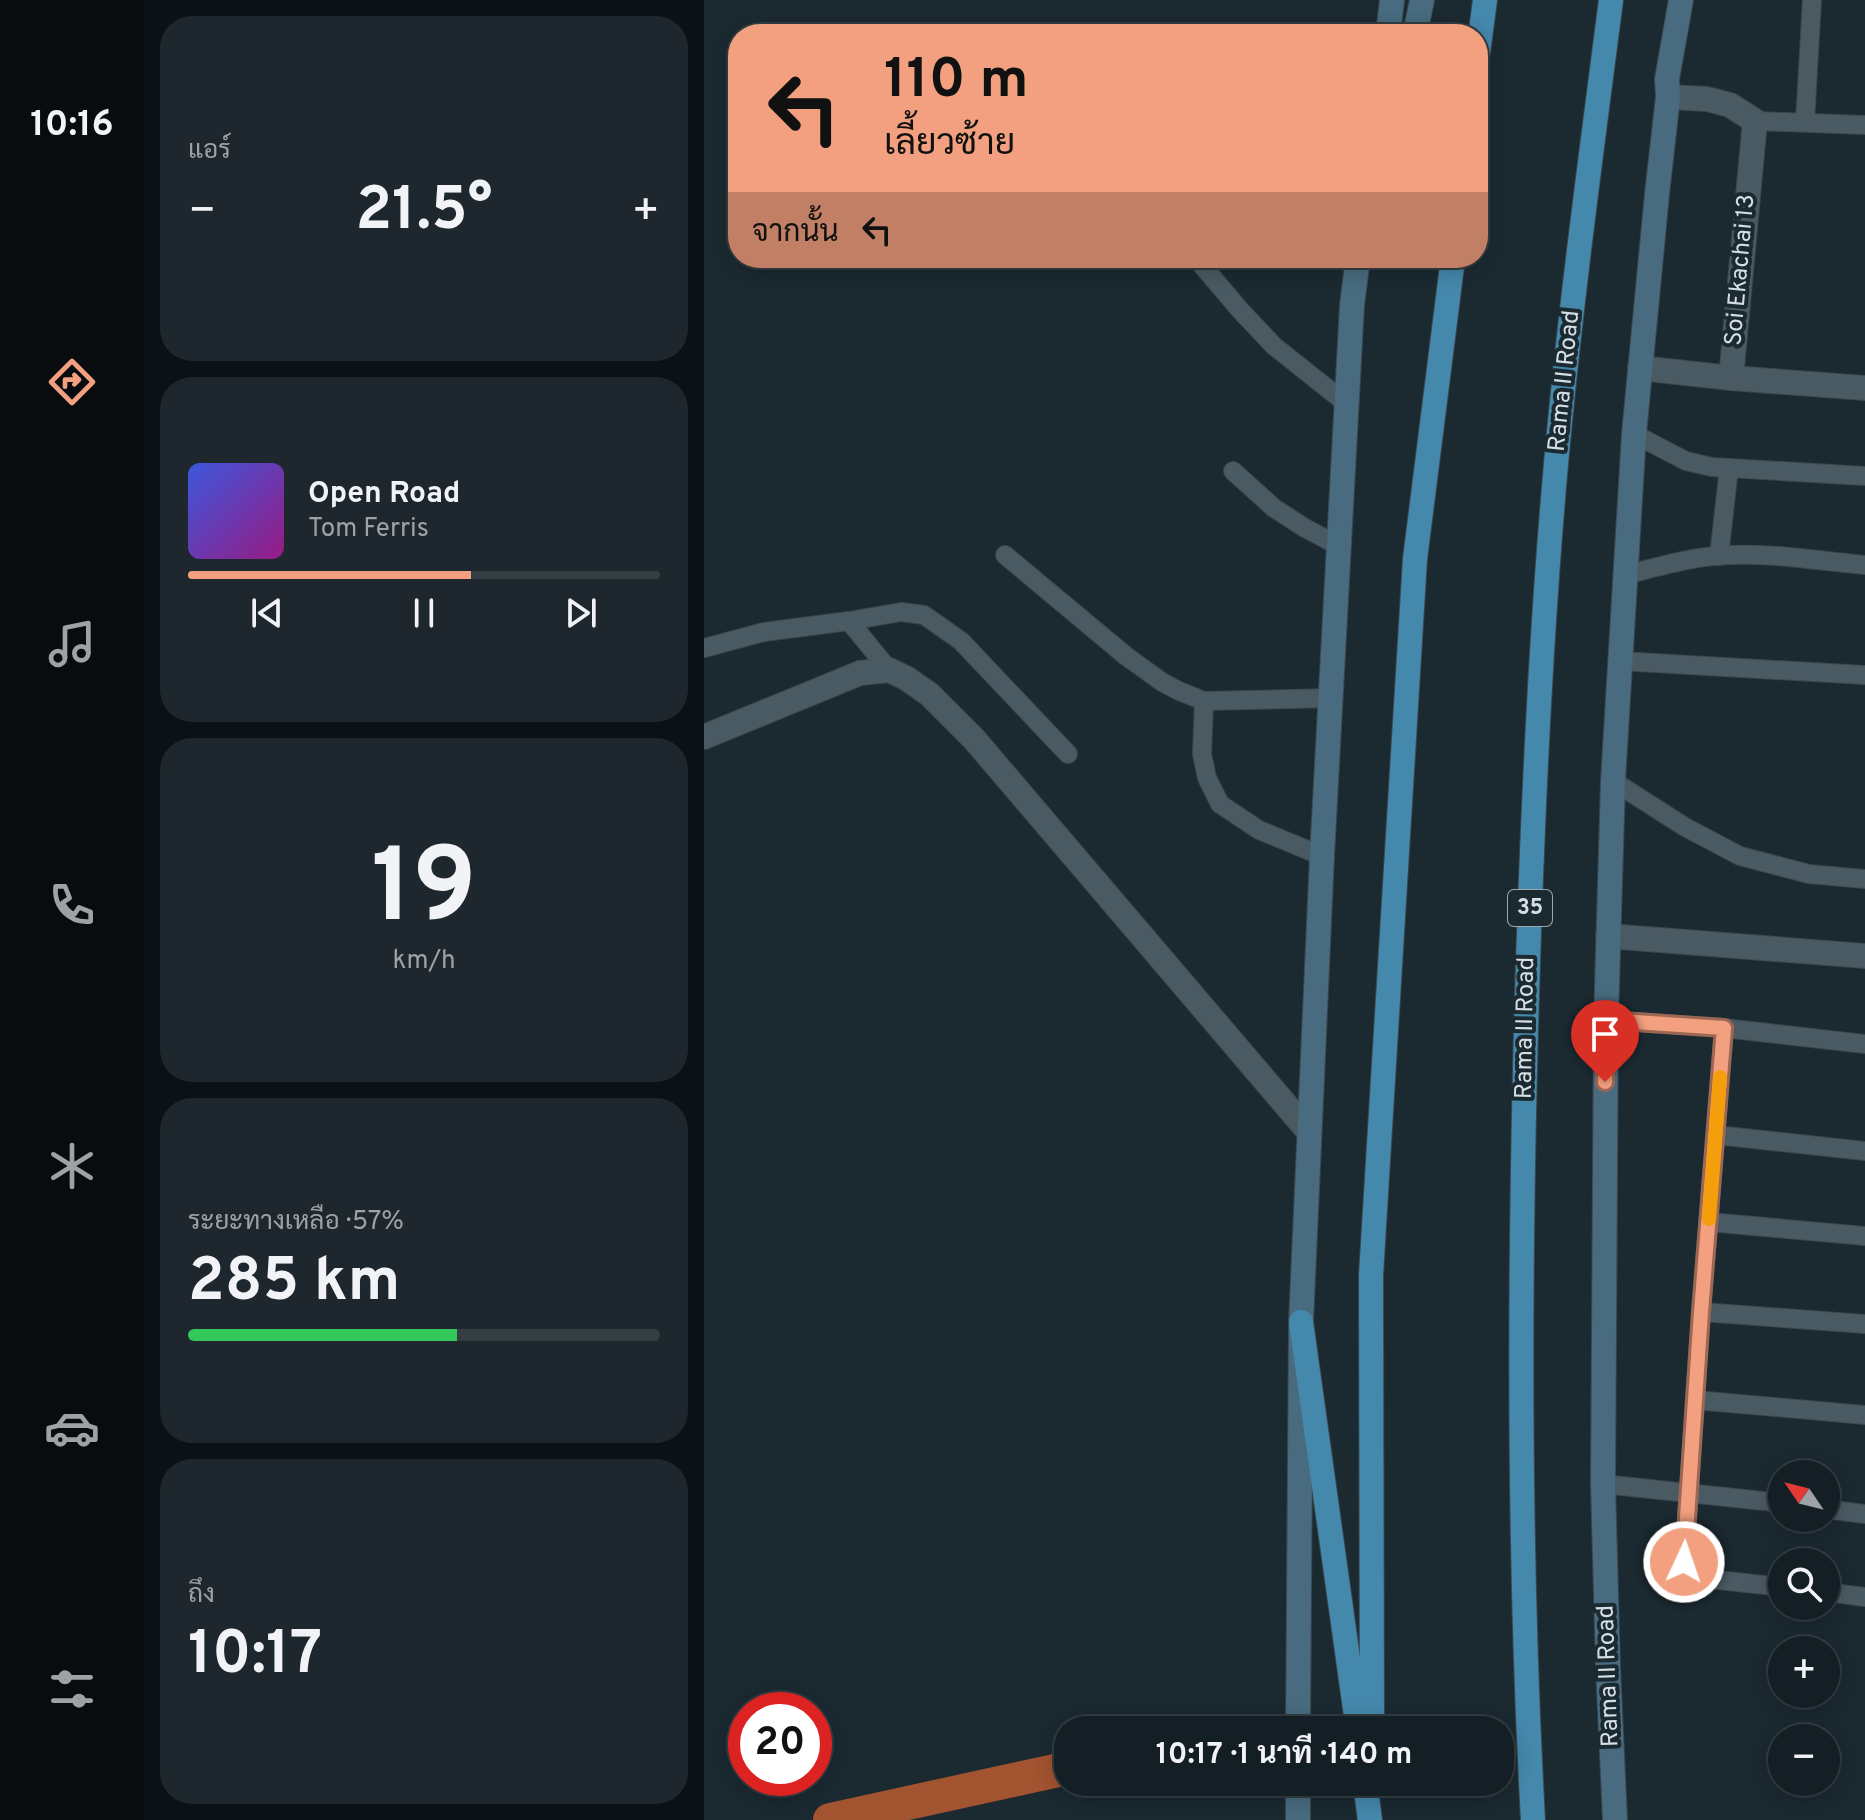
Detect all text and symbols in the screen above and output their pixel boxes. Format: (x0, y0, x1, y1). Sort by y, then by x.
text: 110 m (884, 47, 1029, 117)
icon: left (752, 56, 856, 160)
text: 10:16 (30, 103, 114, 149)
text: เลี้ยวซ้าย (884, 122, 1015, 168)
text: แอร์ (188, 135, 231, 168)
text: 21.5° (355, 175, 493, 251)
text: − (188, 185, 216, 241)
text: + (632, 185, 660, 241)
street label: Soi Ekachai 13 (1719, 193, 1763, 347)
icon: left (855, 208, 899, 252)
text: จากนั้น (752, 215, 839, 252)
street label: Rama II Road (1543, 309, 1587, 453)
icon: directions (44, 354, 100, 410)
text: Open Road (308, 476, 460, 513)
text: Tom Ferris (308, 513, 429, 546)
icon: previous (245, 591, 289, 635)
icon: pause (402, 591, 446, 635)
icon: next (559, 591, 603, 635)
icon: music (44, 616, 100, 672)
text: 19 (371, 827, 477, 959)
icon: phone (44, 877, 100, 933)
road number: 35 (1508, 890, 1552, 926)
text: km/h (392, 945, 456, 978)
street label: Rama II Road (1510, 957, 1542, 1099)
pin (1571, 1000, 1639, 1082)
icon: arrive (1583, 1012, 1627, 1056)
icon: climate (44, 1138, 100, 1194)
text: ระยะทางเหลือ · 57% (188, 1206, 404, 1239)
text: 285 km (188, 1246, 400, 1322)
icon: car (44, 1400, 100, 1456)
north arrow (1768, 1460, 1840, 1532)
map controls (1768, 1460, 1840, 1796)
position arrow (1642, 1520, 1726, 1604)
button: search (1768, 1548, 1840, 1620)
text: ถึง (188, 1579, 215, 1612)
street label: Rama II Road (1592, 1604, 1626, 1748)
text: 10:17 (188, 1619, 322, 1695)
button: + (1768, 1636, 1840, 1708)
icon: filters (44, 1661, 100, 1717)
speed limit sign: 20 (728, 1692, 832, 1796)
button: − (1768, 1724, 1840, 1796)
text: 10:17 · 1 นาที · 140 m (1156, 1737, 1412, 1774)

